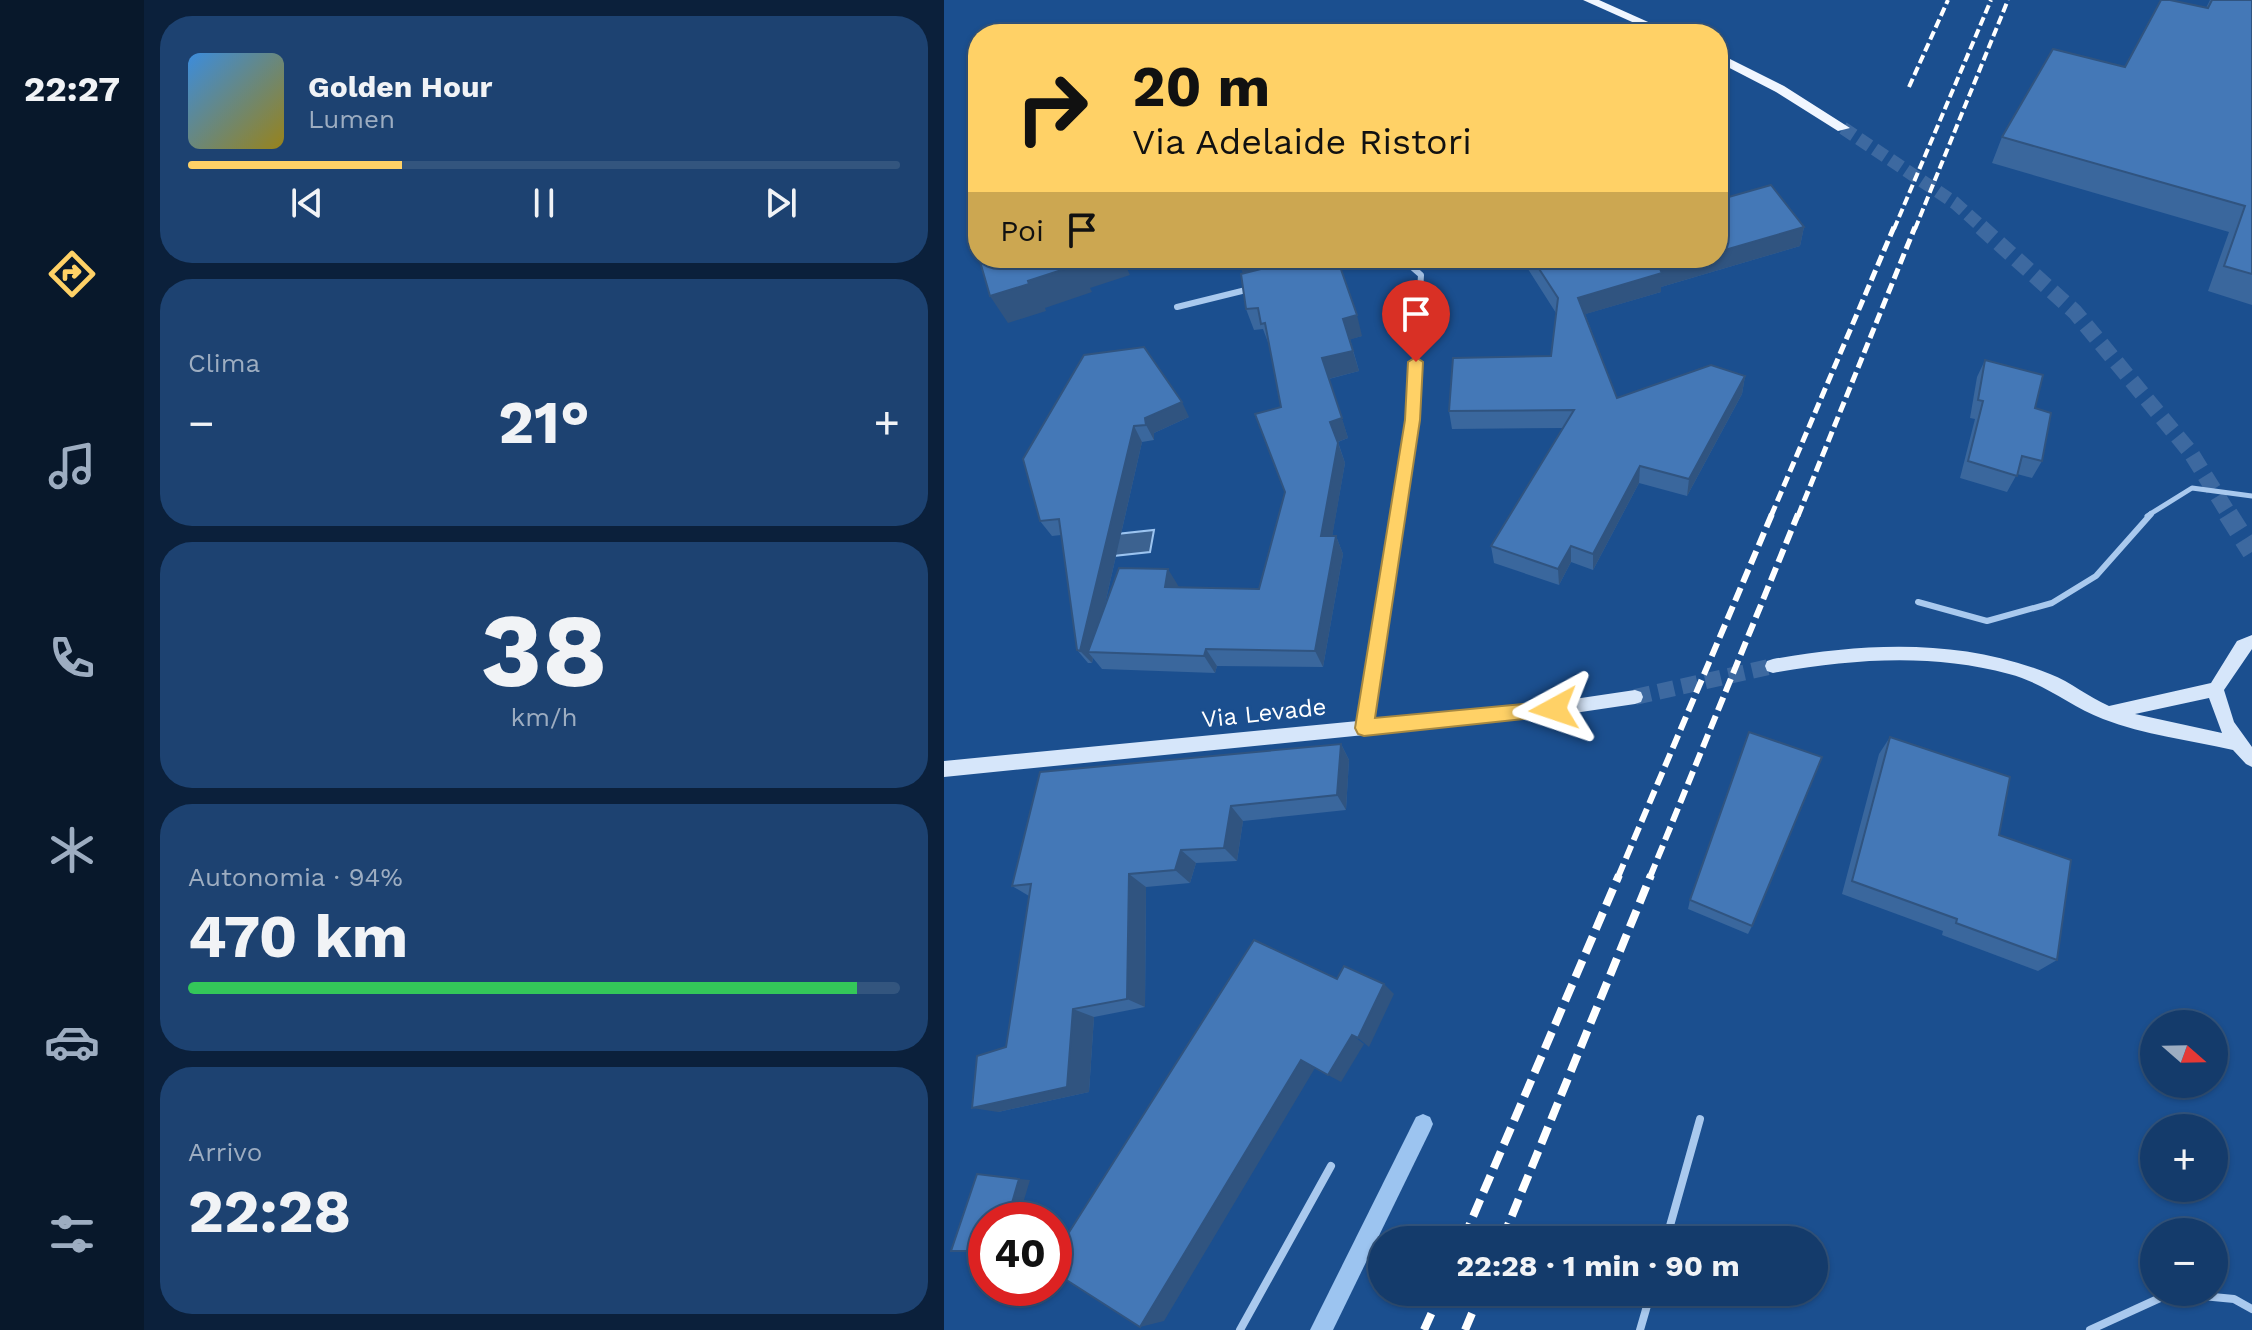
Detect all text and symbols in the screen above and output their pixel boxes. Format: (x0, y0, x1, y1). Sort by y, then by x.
text: 20 m (1132, 54, 1270, 120)
icon: right (1000, 56, 1104, 160)
text: 22:27 (24, 68, 120, 110)
text: Golden Hour (308, 69, 492, 104)
text: Lumen (308, 104, 395, 134)
text: Via Adelaide Ristori (1132, 121, 1472, 163)
icon: previous (285, 181, 329, 225)
icon: pause (522, 181, 566, 225)
icon: next (759, 181, 803, 225)
icon: arrive (1060, 208, 1104, 252)
text: Poi (1000, 213, 1044, 248)
icon: directions (44, 246, 100, 302)
pin (1382, 280, 1450, 362)
icon: arrive (1394, 292, 1438, 336)
text: Clima (188, 348, 260, 378)
text: 21° (498, 387, 590, 458)
text: − (188, 397, 215, 449)
text: + (873, 397, 900, 449)
icon: music (44, 438, 100, 494)
text: 38 (481, 589, 607, 711)
icon: phone (44, 630, 100, 686)
position arrow (1512, 667, 1596, 751)
street label: Via Levade (1200, 693, 1328, 733)
text: km/h (511, 702, 577, 732)
icon: climate (44, 822, 100, 878)
text: Autonomia · 94% (188, 862, 403, 892)
text: 470 km (188, 901, 408, 972)
north arrow (2140, 1010, 2228, 1098)
map controls (2140, 1010, 2228, 1306)
icon: car (44, 1014, 100, 1070)
button: + (2140, 1114, 2228, 1202)
text: Arrivo (188, 1137, 262, 1167)
text: 22:28 (188, 1176, 351, 1247)
speed limit sign: 40 (968, 1202, 1072, 1306)
icon: filters (44, 1206, 100, 1262)
button: − (2140, 1218, 2228, 1306)
text: 22:28 · 1 min · 90 m (1456, 1248, 1740, 1283)

